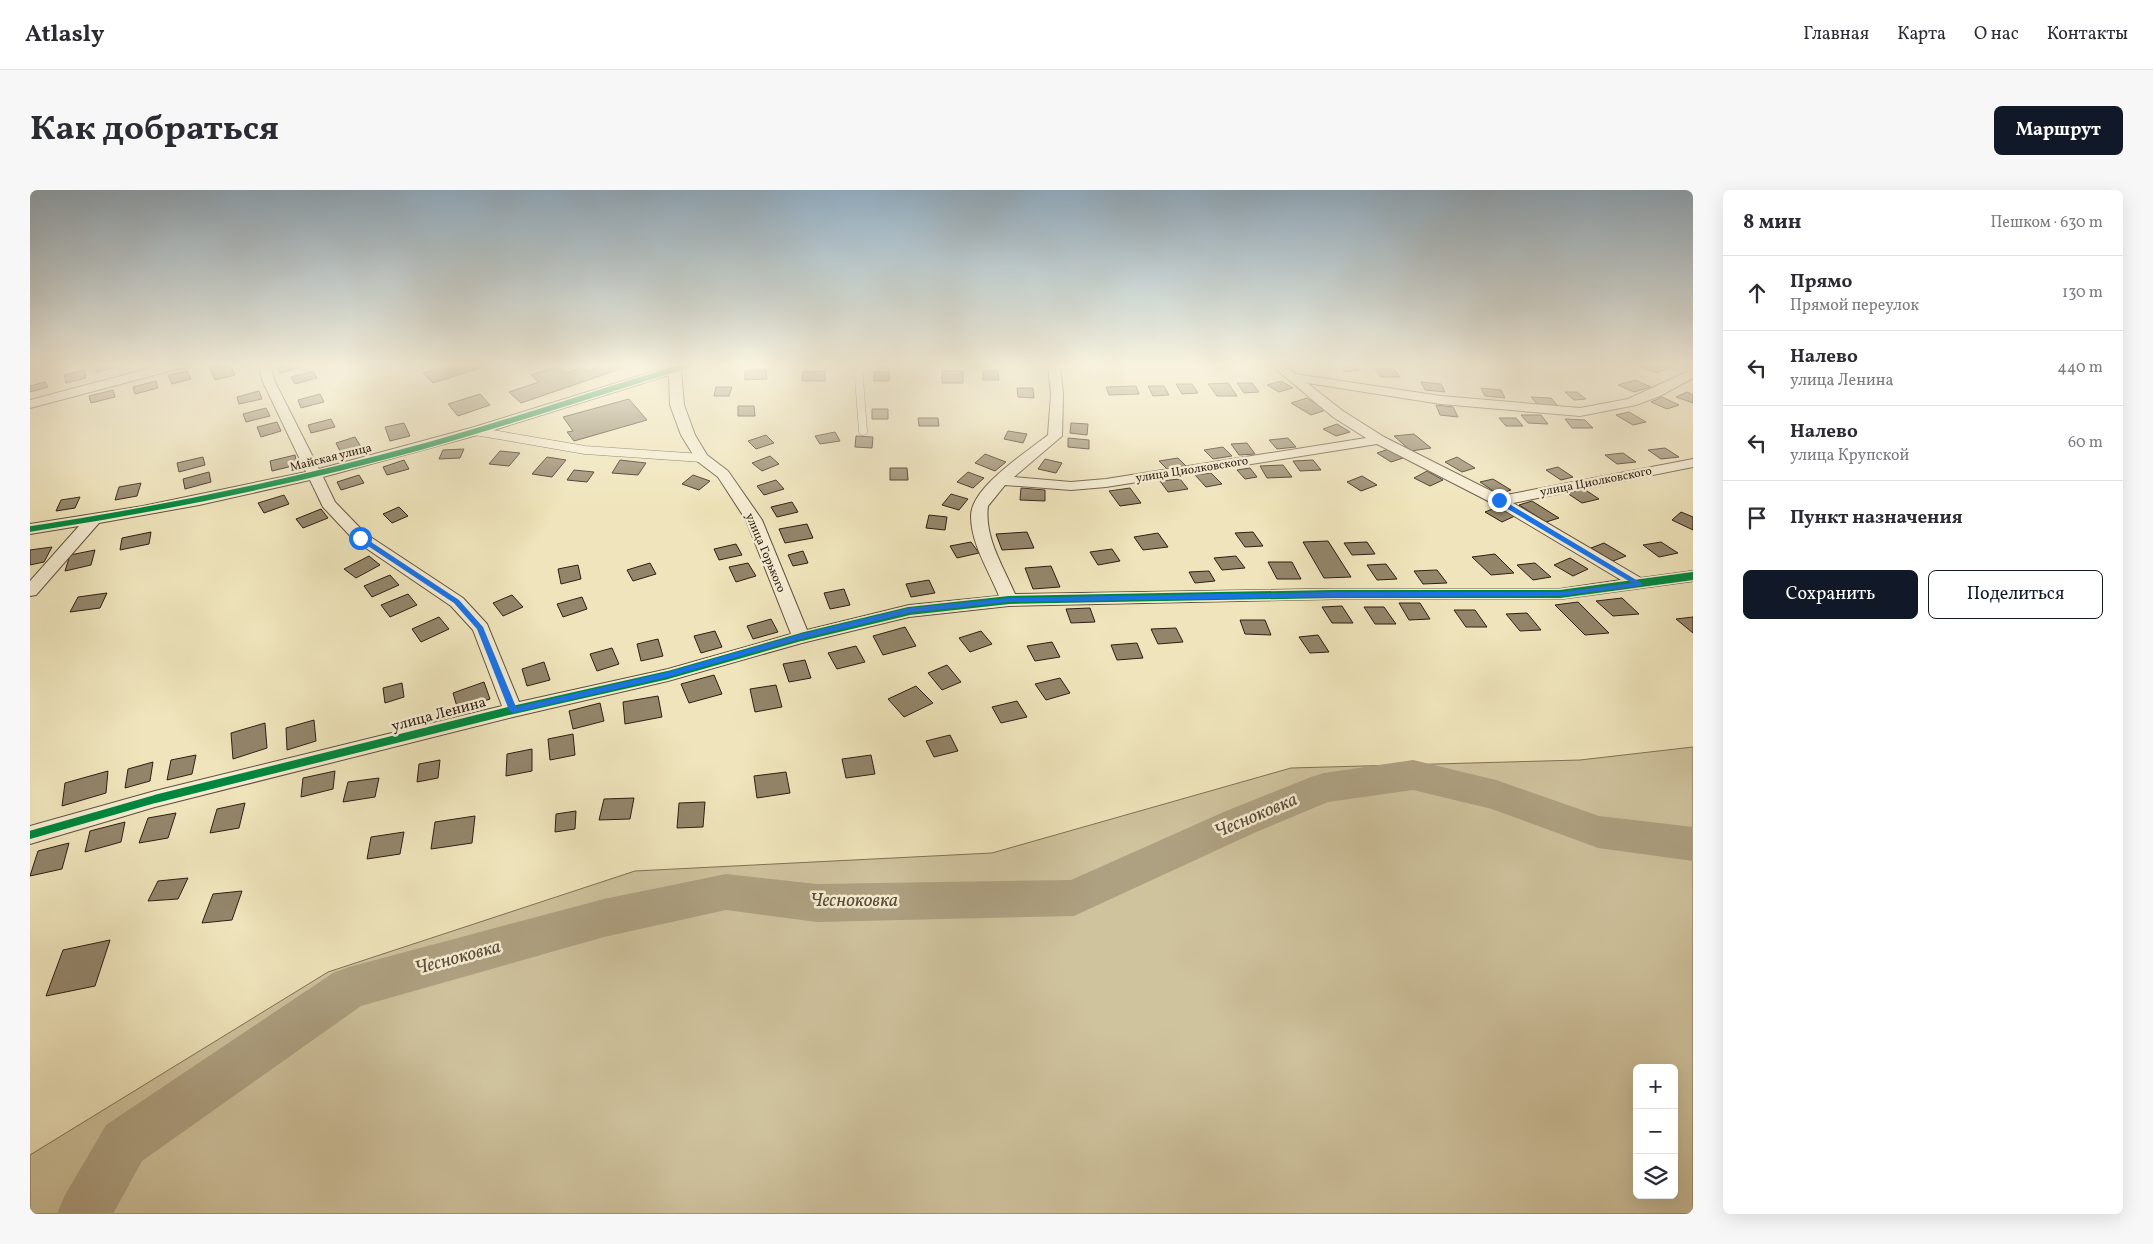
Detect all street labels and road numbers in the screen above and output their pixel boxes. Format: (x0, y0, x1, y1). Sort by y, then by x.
street label: Майская улица (288, 440, 374, 476)
street label: улица Циолковского (1135, 453, 1249, 487)
street label: улица Циолковского (1539, 463, 1653, 501)
street label: улица Горького (741, 511, 789, 595)
street label: улица Ленина (389, 692, 489, 738)

